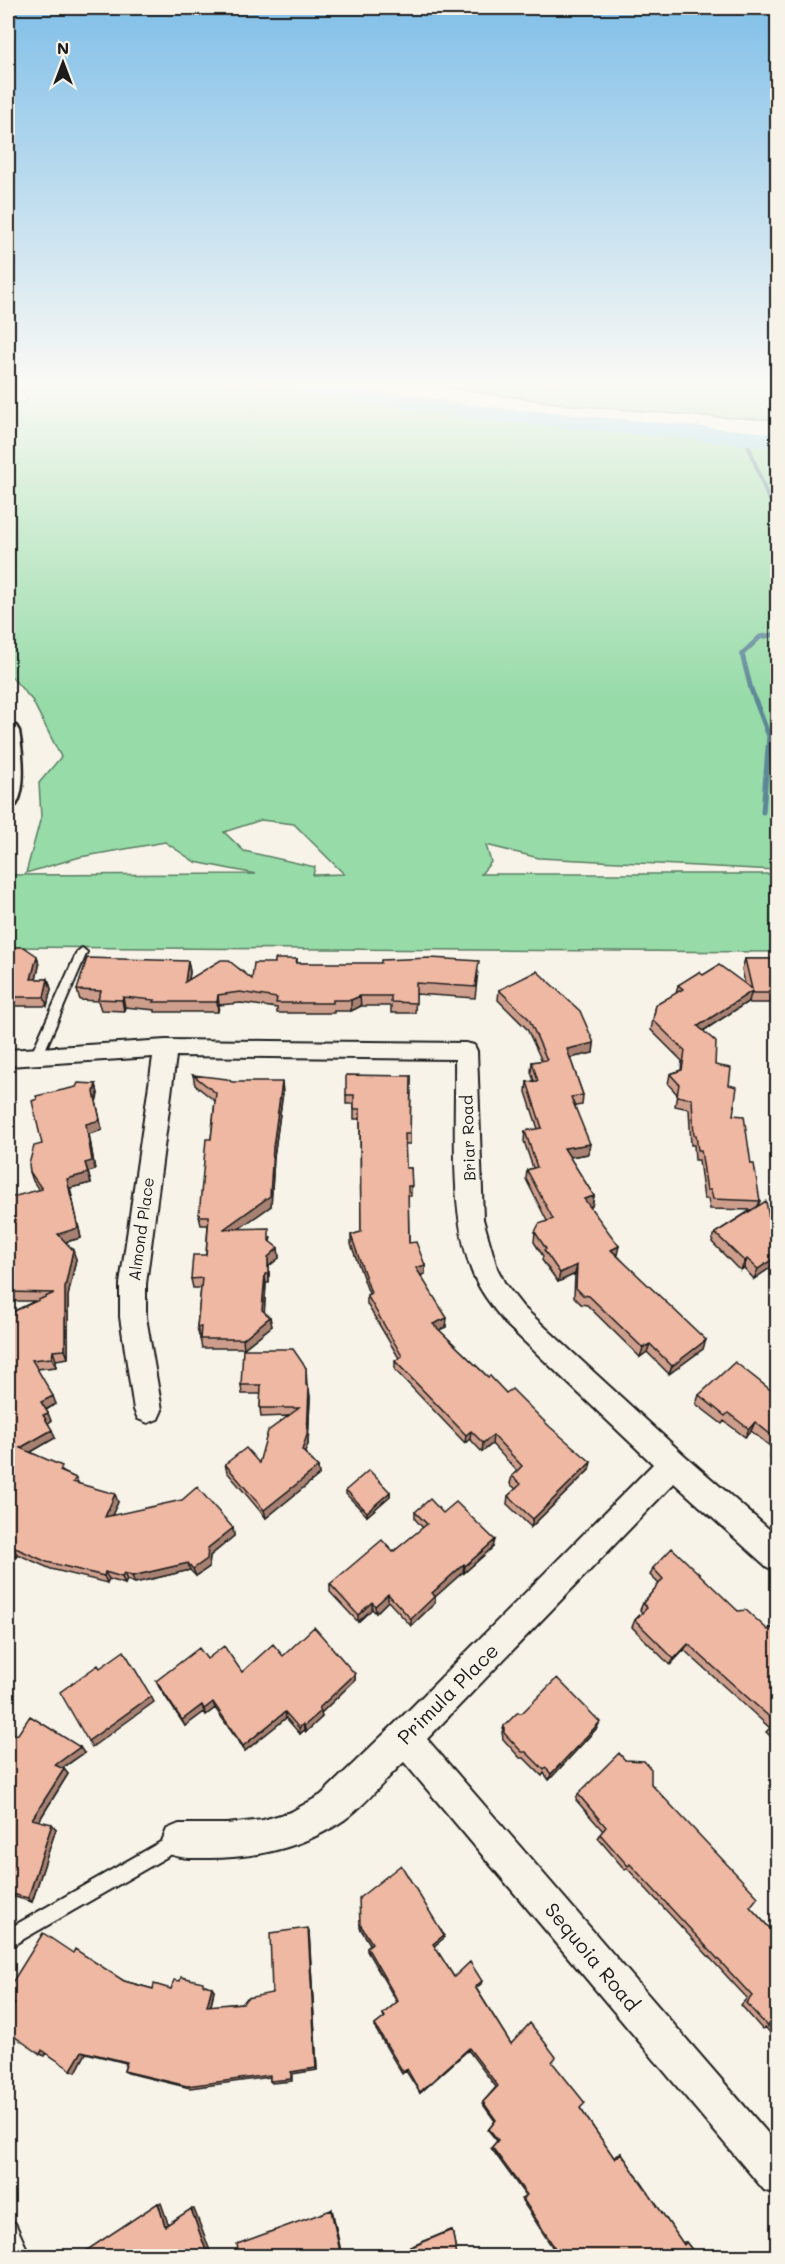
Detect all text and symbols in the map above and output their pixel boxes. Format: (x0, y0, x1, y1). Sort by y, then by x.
north arrow (33, 33, 93, 93)
text: N (57, 37, 69, 58)
street label: Briar Road (456, 1095, 479, 1181)
street label: Almond Place (123, 1176, 158, 1282)
street label: Primula Place (391, 1637, 504, 1750)
street label: Sequoia Road (540, 1897, 646, 2016)

